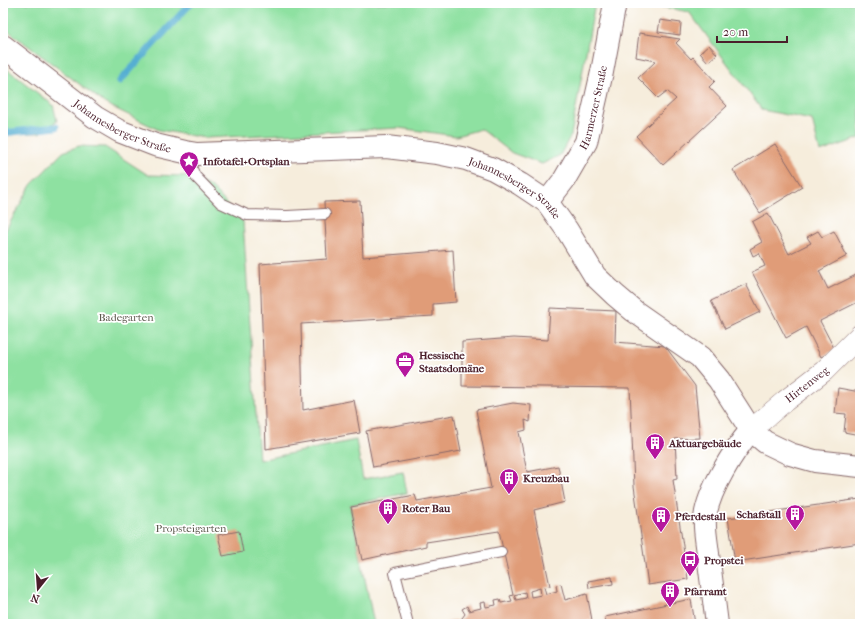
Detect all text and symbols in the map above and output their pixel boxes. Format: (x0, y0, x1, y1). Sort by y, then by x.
scale bar (717, 18, 787, 44)
text: 20 m (723, 25, 748, 39)
street label: Harmerzer Straße (577, 64, 610, 152)
street label: Johannesberger Straße (70, 96, 173, 156)
place icon: Infotafel+Ortsplan (178, 150, 200, 178)
street label: Johannesberger Straße (466, 154, 563, 222)
place label: Infotafel+Ortsplan (203, 155, 290, 168)
park label: Badegarten (98, 311, 154, 324)
place label: Hessische Staatsdomäne (419, 349, 485, 375)
office icon: Hessische Staatsdomäne (394, 350, 416, 378)
street label: Hirtenweg (783, 364, 832, 406)
building icon: Aktuargebäude (644, 432, 666, 460)
place label: Aktuargebäude (668, 437, 742, 450)
building icon: Kreuzbau (498, 467, 520, 495)
place label: Kreuzbau (523, 472, 570, 485)
building icon: Roter Bau (377, 497, 399, 525)
place label: Roter Bau (402, 502, 451, 515)
building icon: Schafstall (784, 503, 806, 531)
building icon: Pferdestall (650, 505, 672, 533)
place label: Schafstall (736, 508, 782, 521)
place label: Pferdestall (675, 510, 727, 523)
park label: Propsteigarten (156, 522, 227, 535)
bus stop icon: Propstei (679, 549, 701, 577)
place label: Propstei (704, 554, 744, 567)
north arrow (18, 569, 58, 609)
building icon: Pfarramt (659, 580, 681, 608)
place label: Pfarramt (684, 585, 728, 598)
text: N (29, 590, 41, 606)

